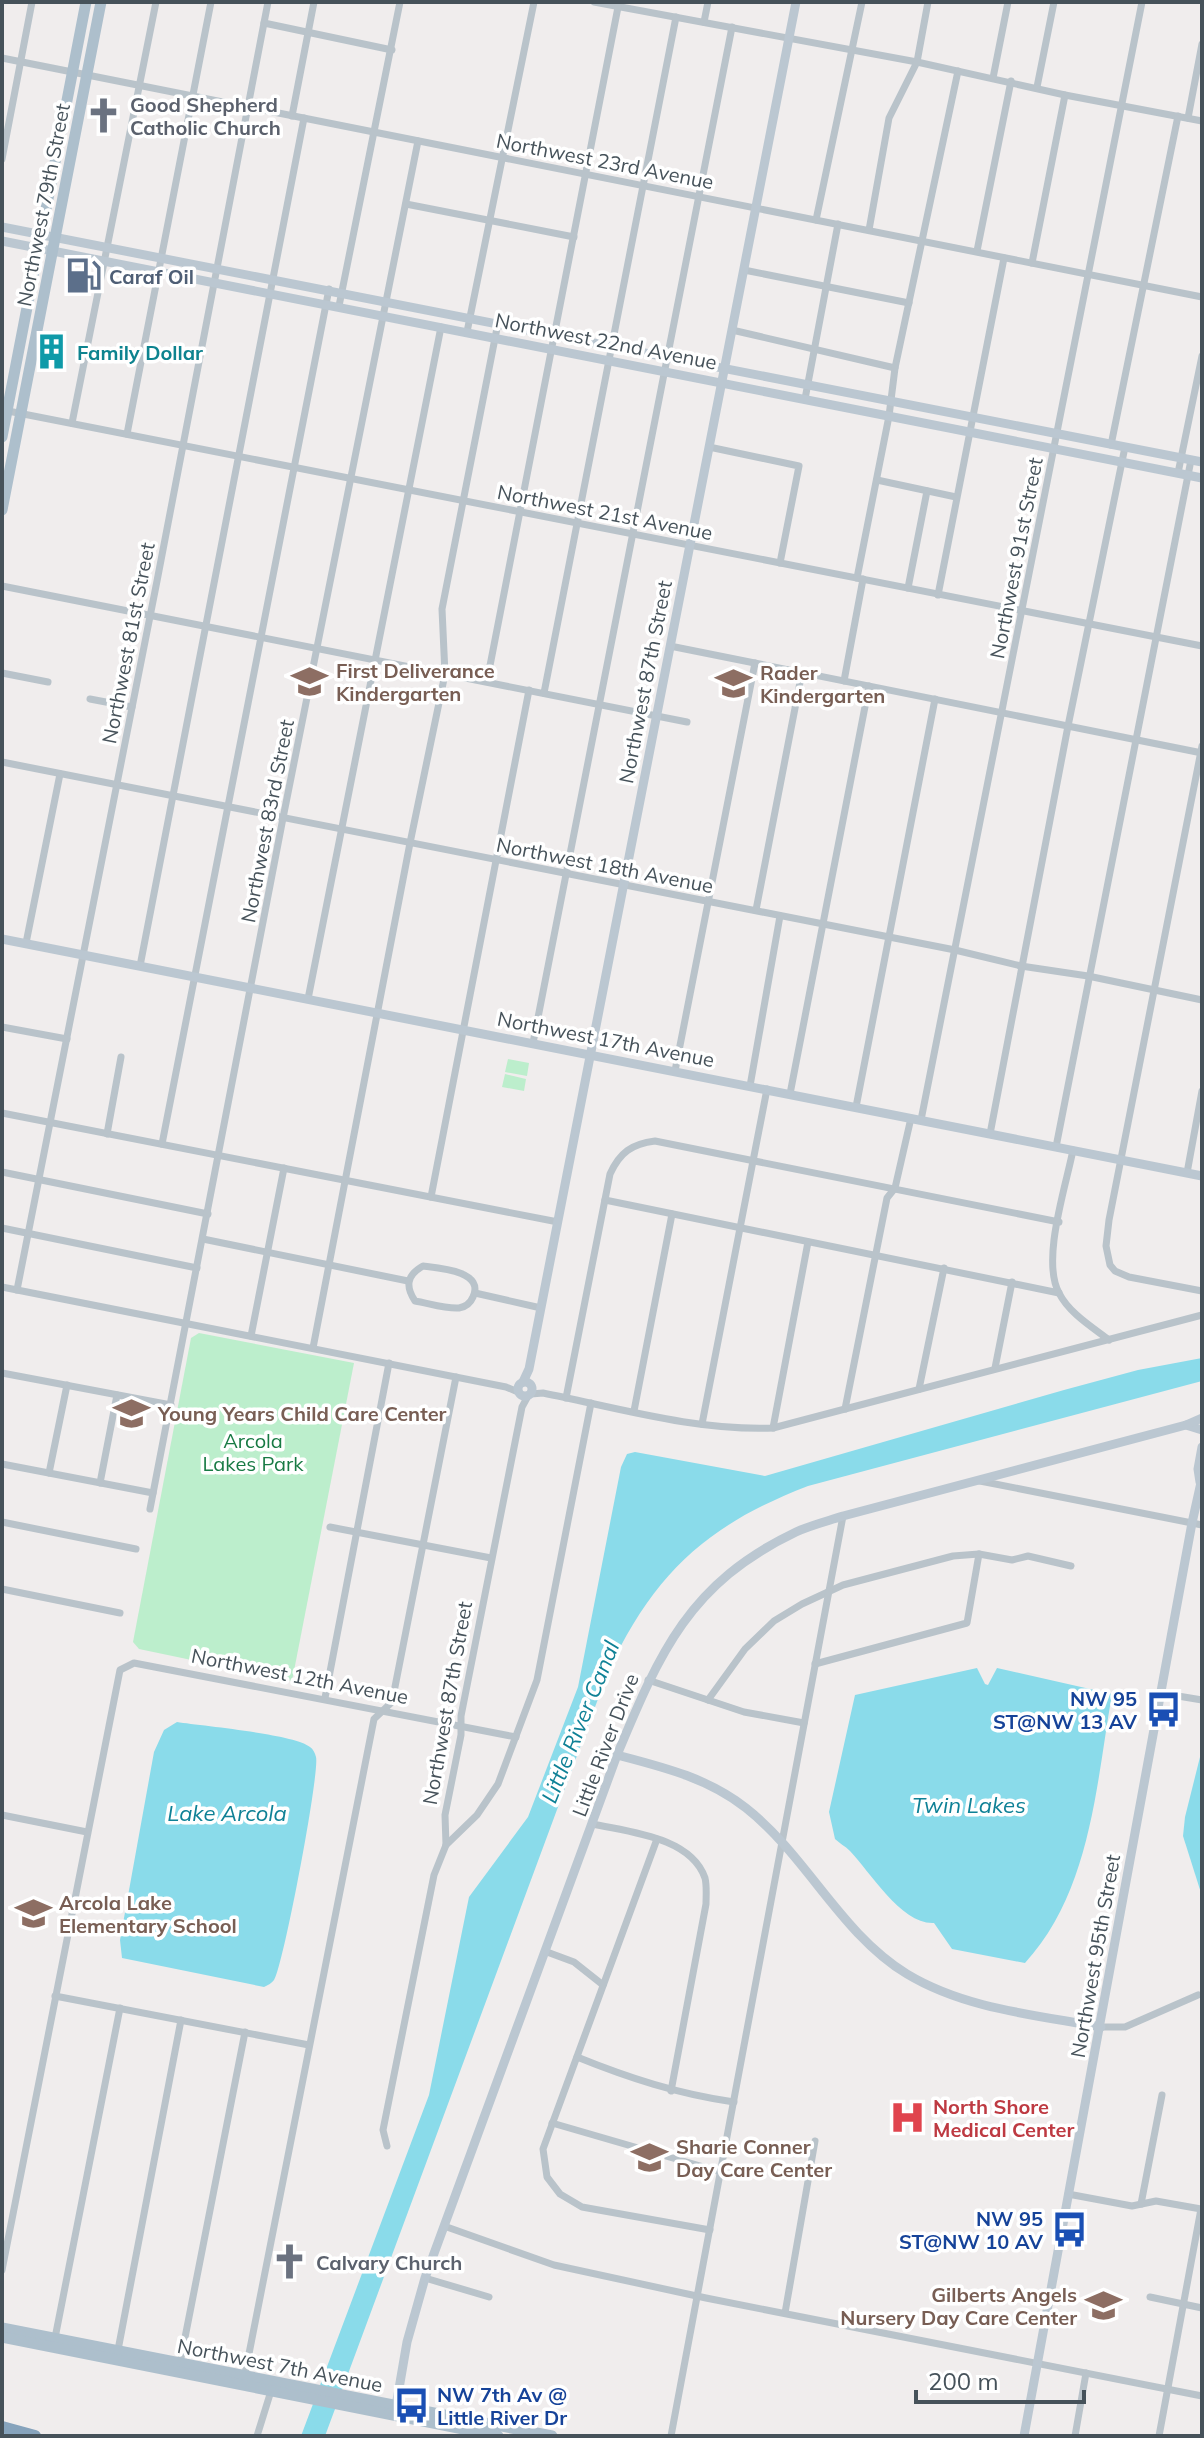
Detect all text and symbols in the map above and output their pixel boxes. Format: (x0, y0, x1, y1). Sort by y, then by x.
place label: Good Shepherd Catholic Church (130, 92, 281, 140)
church icon: Good Shepherd Catholic Church (85, 97, 123, 135)
street label: Northwest 79th Street (11, 101, 75, 309)
street label: Northwest 23rd Avenue (494, 128, 716, 194)
fuel station icon: Caraf Oil (64, 257, 102, 295)
place label: Caraf Oil (109, 264, 194, 289)
street label: Northwest 22nd Avenue (493, 307, 719, 375)
building icon: Family Dollar (32, 333, 70, 371)
place label: Family Dollar (77, 340, 203, 365)
street label: Northwest 91st Street (984, 455, 1048, 661)
street label: Northwest 21st Avenue (495, 479, 715, 545)
street label: Northwest 81st Street (96, 540, 160, 746)
street label: Northwest 87th Street (613, 578, 677, 786)
place label: First Deliverance Kindergarten (336, 658, 495, 706)
place label: Rader Kindergarten (760, 660, 885, 708)
school or university icon: First Deliverance Kindergarten (291, 662, 329, 700)
school or university icon: Rader Kindergarten (715, 664, 753, 702)
street label: Northwest 83rd Street (235, 717, 299, 925)
street label: Northwest 18th Avenue (494, 832, 716, 898)
street label: Northwest 17th Avenue (495, 1006, 717, 1072)
school or university icon: Young Years Child Care Center (113, 1394, 151, 1432)
place label: Young Years Child Care Center (157, 1401, 447, 1426)
park label: Arcola Lakes Park (202, 1428, 304, 1476)
street label: Northwest 87th Street (417, 1599, 477, 1807)
water label: Little River Canal (535, 1636, 626, 1807)
street label: Northwest 12th Avenue (189, 1643, 411, 1709)
street label: Little River Drive (566, 1670, 644, 1820)
place label: NW 95 ST@NW 13 AV (993, 1686, 1138, 1734)
bus stop icon: NW 95 ST@NW 13 AV (1144, 1690, 1182, 1728)
water label: Twin Lakes (912, 1791, 1026, 1819)
water label: Lake Arcola (167, 1799, 287, 1827)
street label: Northwest 95th Street (1065, 1852, 1125, 2060)
place label: Arcola Lake Elementary School (59, 1890, 237, 1938)
school or university icon: Arcola Lake Elementary School (14, 1894, 52, 1932)
place label: North Shore Medical Center (933, 2094, 1075, 2142)
hospital icon: North Shore Medical Center (888, 2098, 926, 2136)
place label: Sharie Conner Day Care Center (676, 2134, 832, 2182)
school or university icon: Sharie Conner Day Care Center (631, 2138, 669, 2176)
place label: NW 95 ST@NW 10 AV (899, 2206, 1044, 2254)
bus stop icon: NW 95 ST@NW 10 AV (1050, 2211, 1088, 2249)
church icon: Calvary Church (271, 2243, 309, 2281)
place label: Calvary Church (316, 2250, 462, 2275)
place label: Gilberts Angels Nursery Day Care Center (840, 2282, 1077, 2330)
school or university icon: Gilberts Angels Nursery Day Care Center (1084, 2287, 1122, 2325)
street label: Northwest 7th Avenue (175, 2333, 385, 2397)
scale bar (916, 2354, 1084, 2404)
text: 200 m (928, 2366, 999, 2396)
place label: NW 7th Av @ Little River Dr (437, 2382, 567, 2430)
bus stop icon: NW 7th Av @ Little River Dr (392, 2386, 430, 2424)

